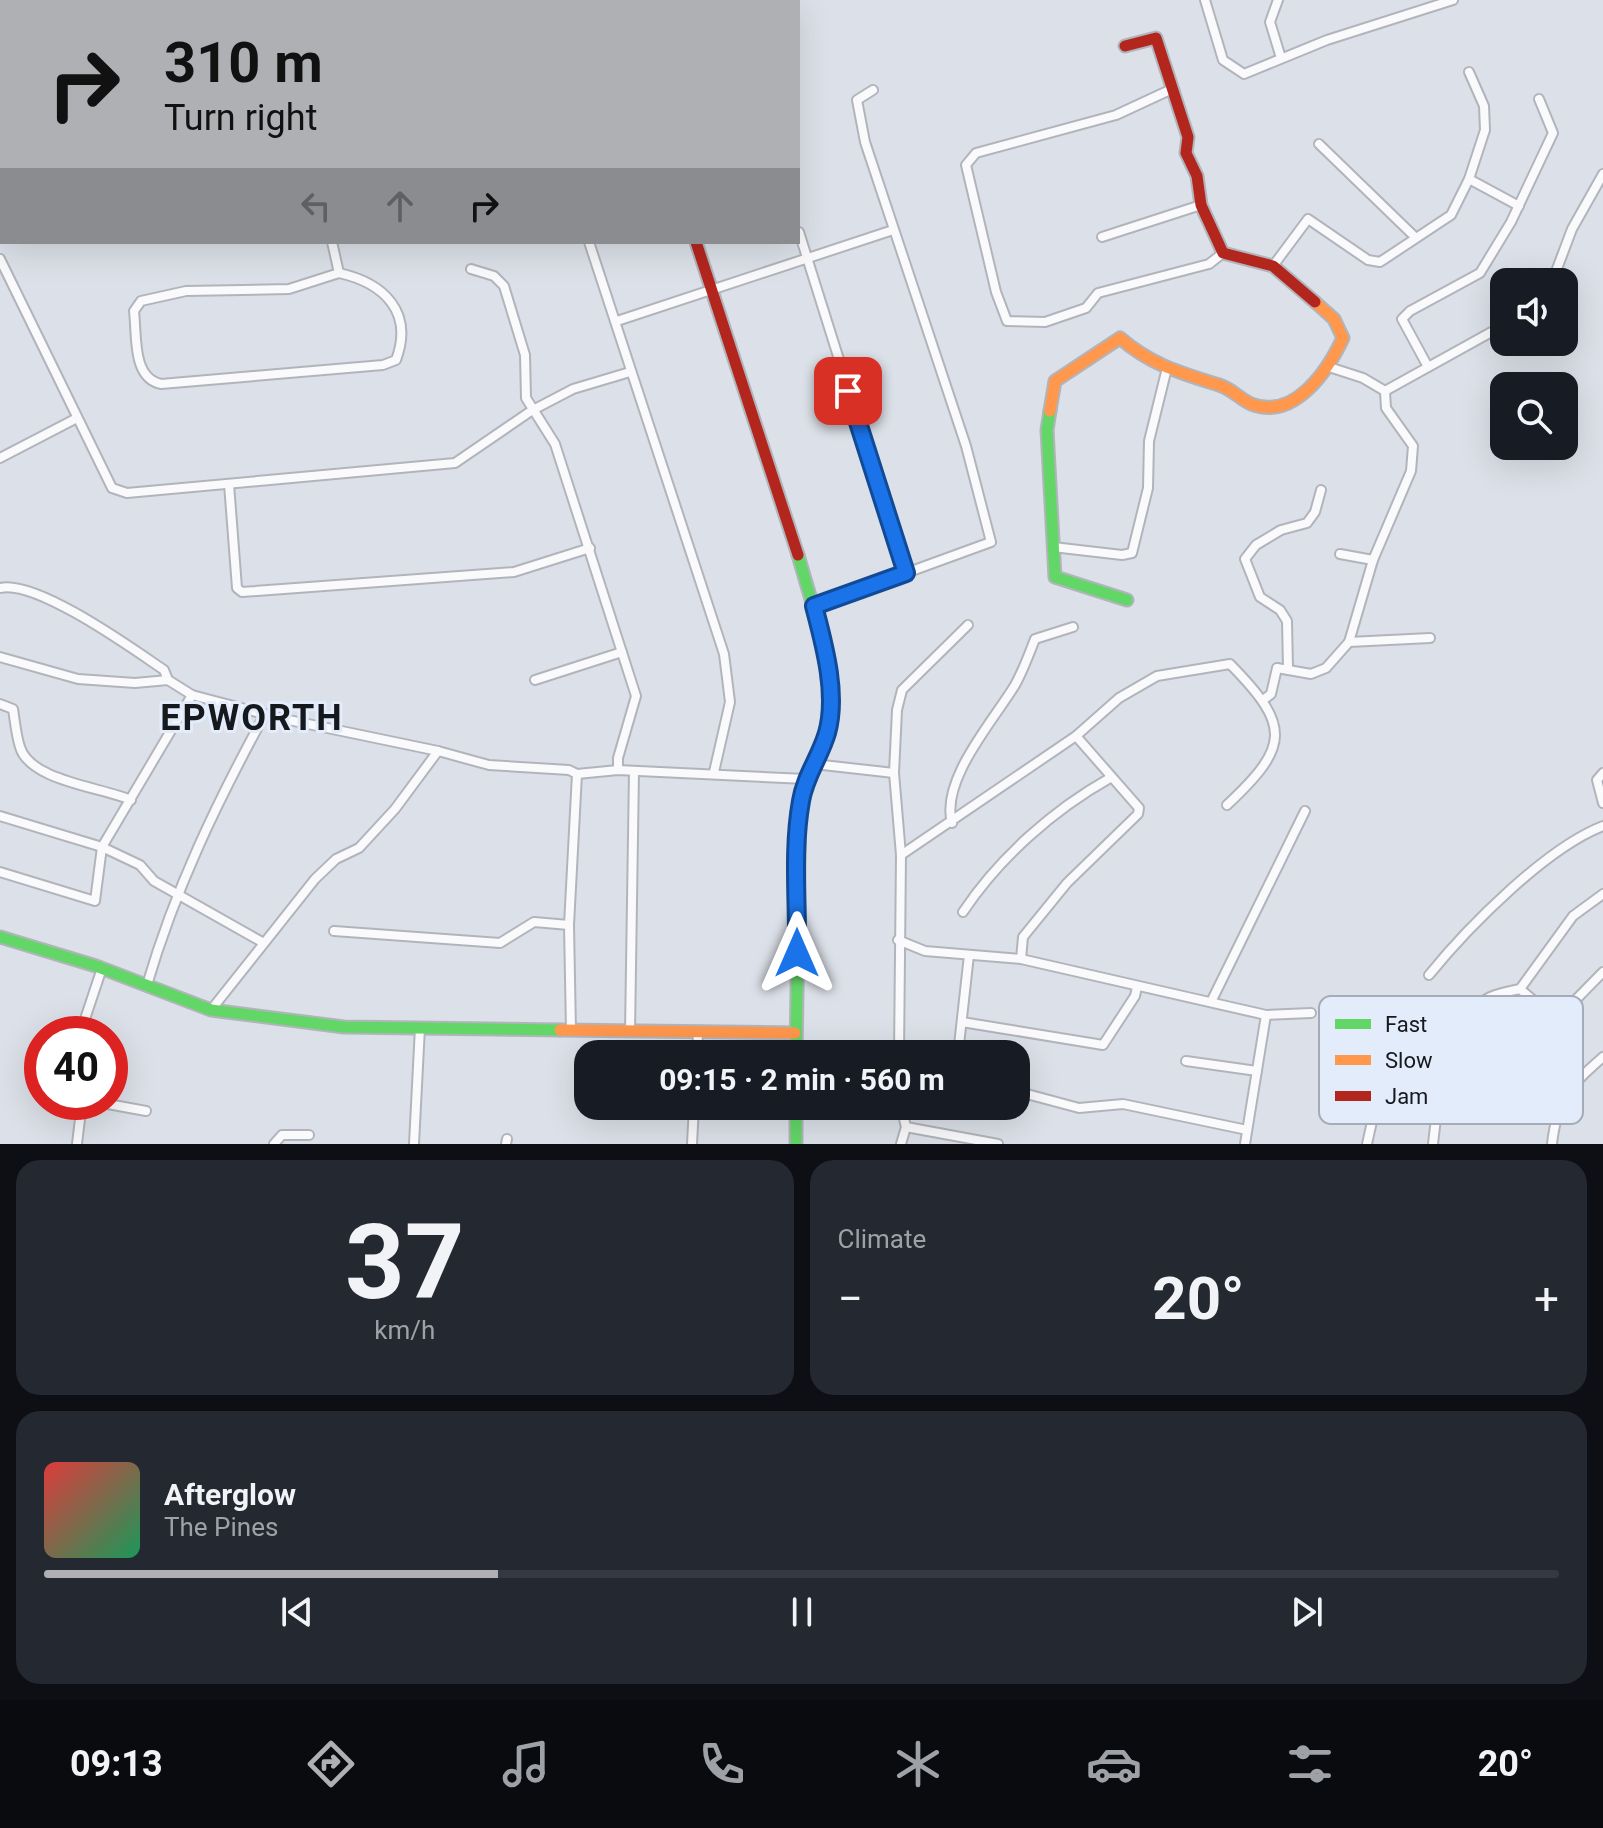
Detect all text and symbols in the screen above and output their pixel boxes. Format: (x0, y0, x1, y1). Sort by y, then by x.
text: 310 m (164, 30, 323, 96)
icon: right (32, 32, 136, 136)
text: Turn right (164, 97, 317, 139)
icon: left (294, 184, 338, 228)
icon: ahead (378, 184, 422, 228)
icon: right (462, 184, 506, 228)
map controls (1490, 268, 1578, 460)
button: sound (1490, 268, 1578, 356)
pin (814, 357, 882, 425)
icon: arrive (826, 369, 870, 413)
button: search (1490, 372, 1578, 460)
district label: EPWORTH (160, 697, 344, 739)
position arrow (755, 911, 839, 995)
legend (1319, 996, 1583, 1124)
text: Fast (1385, 1012, 1427, 1037)
speed limit sign: 40 (24, 1016, 128, 1120)
text: Slow (1385, 1048, 1433, 1073)
text: 09:15 · 2 min · 560 m (659, 1062, 945, 1097)
text: Jam (1385, 1084, 1428, 1109)
text: 37 (345, 1202, 464, 1323)
text: Climate (838, 1224, 926, 1254)
text: 20° (1152, 1263, 1244, 1334)
text: − (838, 1273, 863, 1325)
text: + (1534, 1273, 1559, 1325)
text: km/h (374, 1315, 435, 1345)
text: Afterglow (164, 1477, 296, 1512)
text: The Pines (164, 1512, 278, 1542)
icon: previous (275, 1590, 319, 1634)
icon: pause (780, 1590, 824, 1634)
icon: next (1285, 1590, 1329, 1634)
icon: directions (303, 1736, 359, 1792)
icon: music (498, 1736, 554, 1792)
icon: phone (694, 1736, 750, 1792)
icon: climate (890, 1736, 946, 1792)
icon: car (1086, 1736, 1142, 1792)
icon: filters (1282, 1736, 1338, 1792)
text: 09:13 (70, 1743, 163, 1785)
text: 20° (1478, 1743, 1533, 1785)

